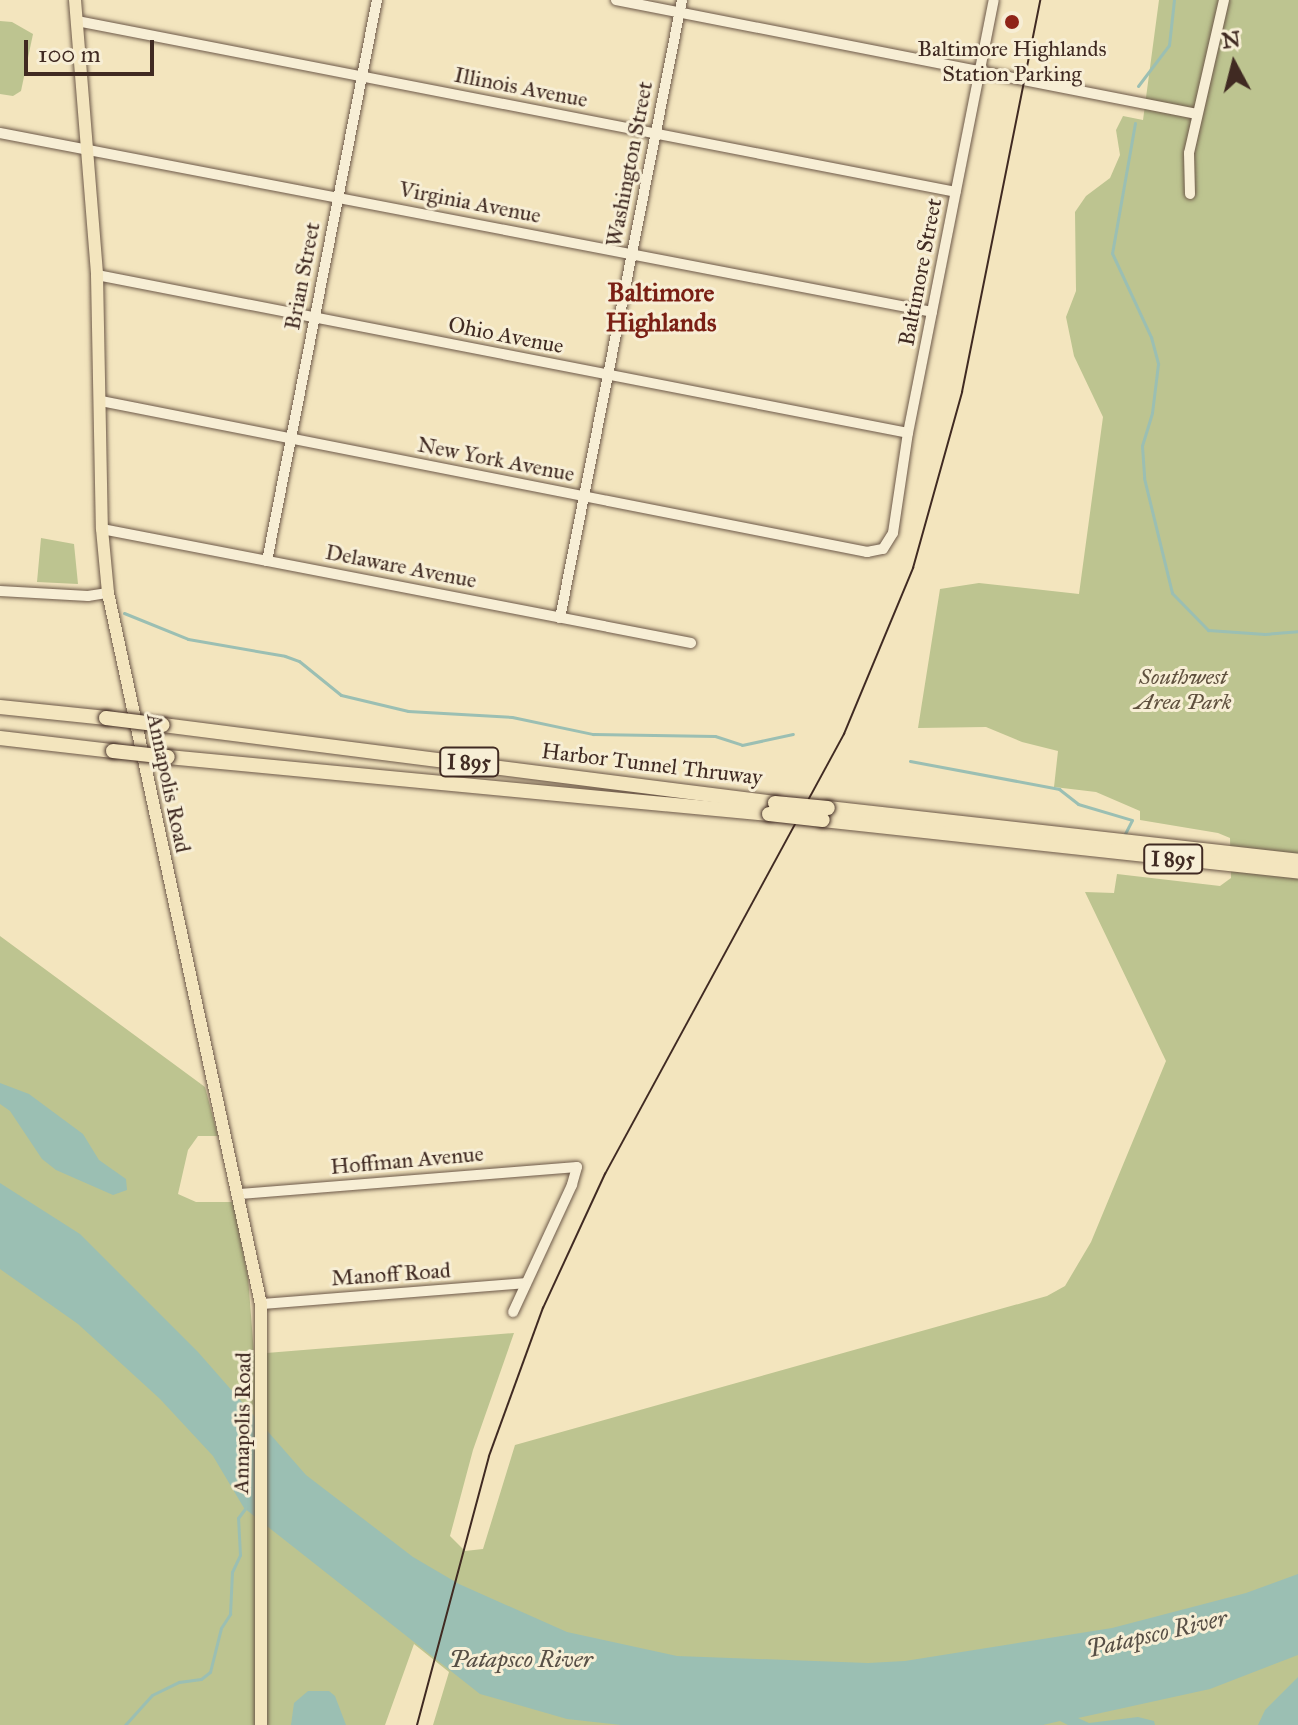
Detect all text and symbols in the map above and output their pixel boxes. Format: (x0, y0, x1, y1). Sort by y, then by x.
marker: Baltimore Highlands Station Parking (1003, 13, 1021, 31)
scale bar (28, 24, 158, 74)
north arrow (1194, 24, 1274, 104)
text: N (1220, 25, 1242, 54)
place label: Baltimore Highlands Station Parking (918, 35, 1106, 86)
text: 100 m (38, 39, 101, 69)
street label: Illinois Avenue (452, 61, 590, 113)
street label: Washington Street (600, 79, 658, 249)
street label: Virginia Avenue (397, 175, 543, 229)
street label: Baltimore Street (893, 196, 947, 348)
street label: Brian Street (279, 220, 325, 332)
district label: Baltimore Highlands (606, 277, 716, 338)
street label: Ohio Avenue (446, 311, 566, 359)
street label: New York Avenue (415, 431, 577, 487)
street label: Delaware Avenue (323, 538, 479, 594)
park label: Southwest Area Park (1135, 663, 1231, 714)
street label: Annapolis Road (141, 711, 197, 855)
street label: Harbor Tunnel Thruway (540, 737, 764, 791)
road number: I 895 (439, 746, 499, 778)
road number: I 895 (1143, 843, 1203, 875)
street label: Hoffman Avenue (329, 1140, 485, 1180)
street label: Manoff Road (330, 1257, 452, 1291)
street label: Annapolis Road (228, 1352, 256, 1494)
water label: Patapsco River (1084, 1604, 1230, 1664)
water label: Patapsco River (449, 1646, 593, 1674)

